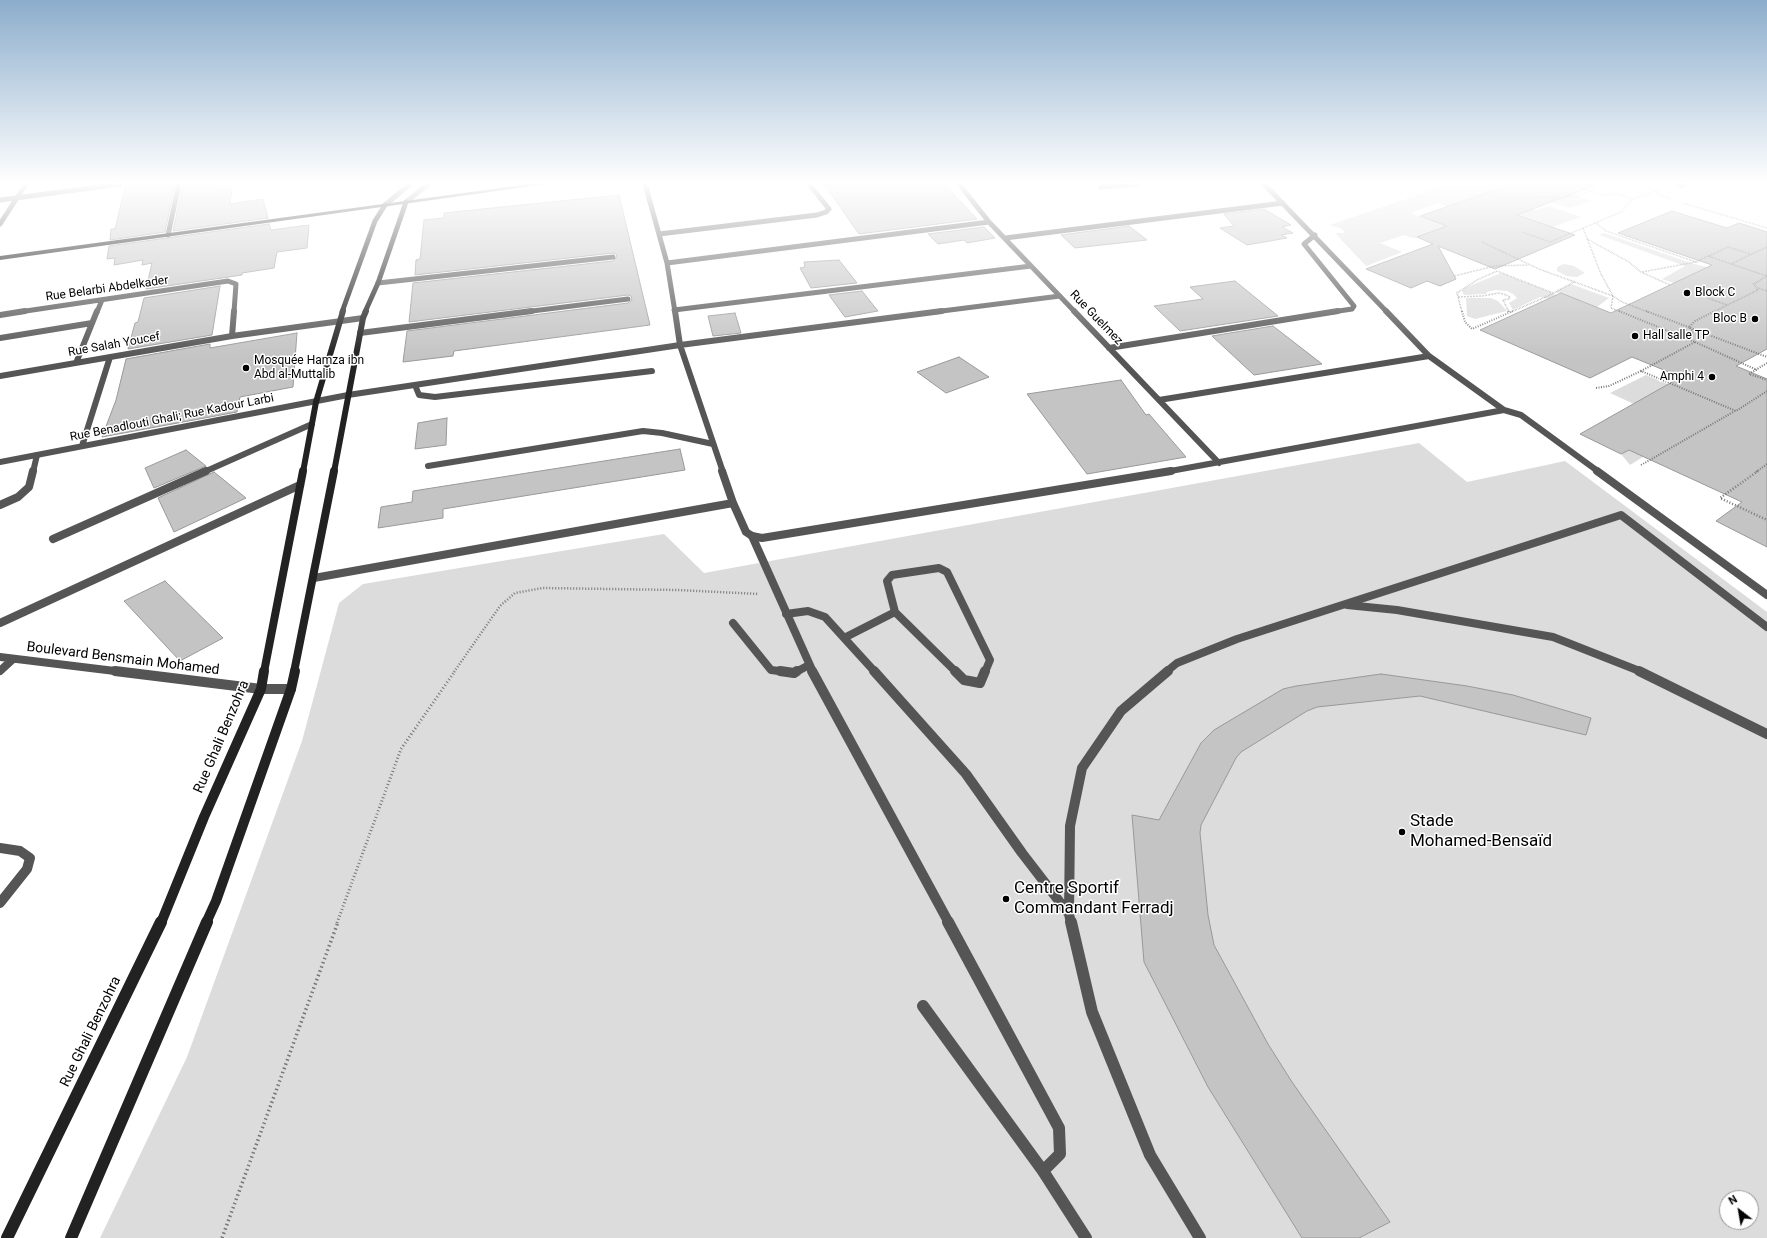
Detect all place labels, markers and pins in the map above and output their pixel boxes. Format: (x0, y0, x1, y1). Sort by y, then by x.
place label: Block C (1695, 286, 1735, 300)
marker: Block C (1682, 288, 1692, 298)
place label: Bloc B (1713, 312, 1747, 326)
marker: Bloc B (1750, 314, 1760, 324)
place label: Hall salle TP (1643, 329, 1710, 343)
marker: Hall salle TP (1630, 331, 1640, 341)
place label: Mosquée Hamza ibn Abd al-Muttalib (254, 354, 364, 382)
marker: Mosquée Hamza ibn Abd al-Muttalib (241, 363, 251, 373)
place label: Amphi 4 (1660, 370, 1704, 384)
marker: Amphi 4 (1707, 372, 1717, 382)
place label: Stade Mohamed-Bensaïd (1410, 812, 1552, 852)
marker: Stade Mohamed-Bensaïd (1397, 827, 1407, 837)
place label: Centre Sportif Commandant Ferradj (1014, 879, 1174, 919)
marker: Centre Sportif Commandant Ferradj (1001, 894, 1011, 904)

